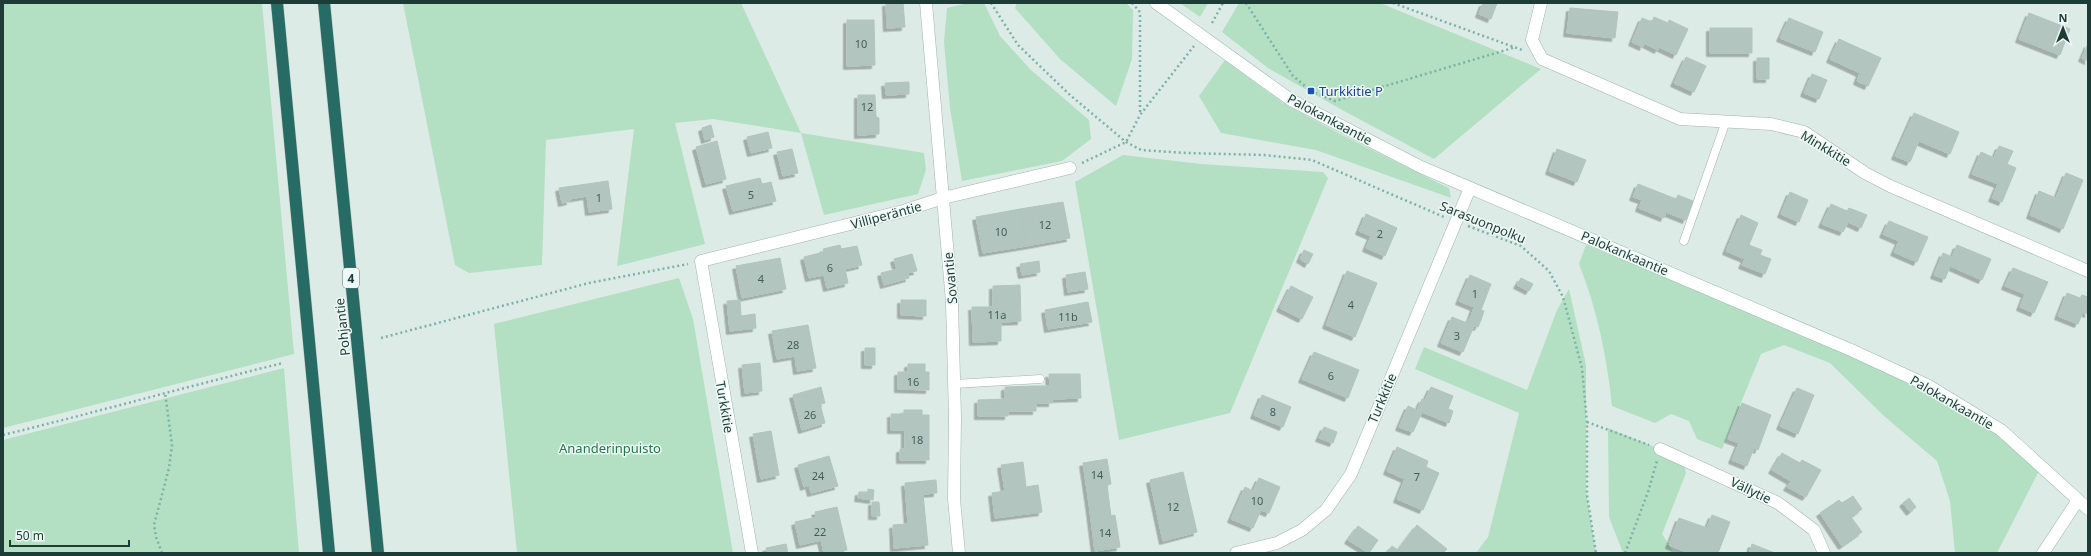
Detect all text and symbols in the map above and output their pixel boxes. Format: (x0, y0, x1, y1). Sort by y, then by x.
north arrow (2043, 8, 2083, 48)
text: N (2059, 10, 2067, 25)
house number: 10 (855, 36, 867, 51)
place label: Turkkitie P (1319, 82, 1383, 100)
marker: Turkkitie P (1306, 86, 1316, 96)
street label: Palokankaantie (1284, 89, 1376, 149)
house number: 12 (861, 99, 873, 114)
street label: Minkkitie (1797, 126, 1855, 170)
house number: 5 (748, 187, 754, 202)
house number: 1 (596, 190, 602, 205)
street label: Villiperäntie (849, 197, 923, 233)
street label: Sarasuonpolku (1437, 197, 1529, 247)
house number: 12 (1039, 217, 1051, 232)
house number: 10 (995, 224, 1007, 239)
house number: 2 (1377, 226, 1383, 241)
street label: Palokankaantie (1578, 226, 1672, 280)
street label: Sovantie (939, 251, 961, 305)
house number: 6 (827, 260, 833, 275)
road number: 4 (343, 268, 359, 288)
house number: 4 (758, 271, 765, 286)
house number: 1 (1472, 286, 1478, 301)
street label: Pohjantie (330, 297, 354, 357)
house number: 4 (1348, 297, 1355, 312)
house number: 11a (988, 307, 1006, 322)
house number: 11b (1058, 309, 1078, 324)
house number: 3 (1454, 328, 1460, 343)
house number: 28 (787, 337, 799, 352)
house number: 6 (1328, 368, 1334, 383)
street label: Turkkitie (1363, 370, 1401, 426)
street label: Palokankaantie (1907, 371, 1997, 433)
house number: 16 (907, 374, 919, 389)
street label: Turkkitie (712, 380, 738, 434)
house number: 8 (1270, 404, 1276, 419)
house number: 26 (804, 407, 816, 422)
house number: 18 (911, 432, 923, 447)
park label: Ananderinpuisto (559, 439, 661, 457)
house number: 14 (1091, 467, 1104, 482)
house number: 24 (812, 468, 825, 483)
house number: 7 (1414, 469, 1420, 484)
street label: Vällytie (1727, 472, 1775, 508)
house number: 10 (1251, 493, 1263, 508)
house number: 12 (1167, 499, 1179, 514)
scale bar (10, 522, 129, 548)
house number: 22 (814, 524, 826, 539)
house number: 14 (1099, 525, 1112, 540)
text: 50 m (16, 527, 44, 544)

